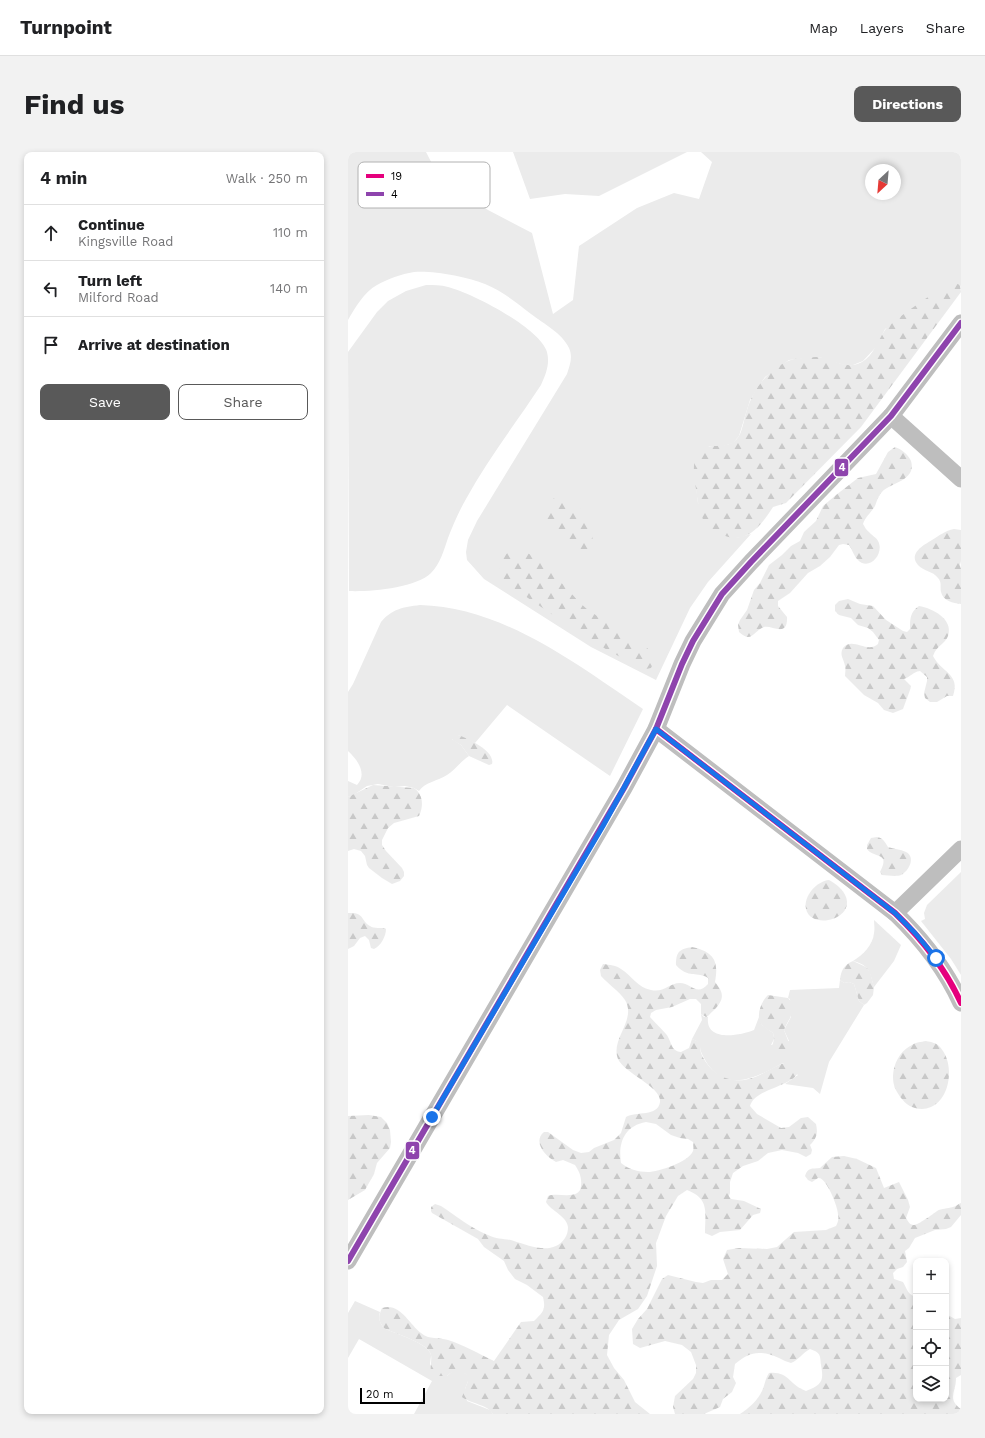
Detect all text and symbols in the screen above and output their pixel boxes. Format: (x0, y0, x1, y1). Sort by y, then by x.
text: Turnpoint (20, 16, 112, 39)
text: Map (809, 20, 838, 36)
text: Layers (860, 20, 904, 36)
text: Share (926, 20, 965, 36)
button: Directions (854, 86, 961, 122)
text: Find us (24, 88, 124, 121)
legend (358, 162, 490, 208)
north arrow (865, 164, 901, 200)
text: 4 min (40, 168, 87, 188)
text: 19 (391, 170, 402, 183)
text: Walk · 250 m (226, 171, 308, 186)
text: 4 (391, 188, 398, 201)
text: Continue (78, 216, 145, 234)
icon: ahead (40, 222, 62, 244)
text: 110 m (273, 225, 308, 240)
text: Kingsville Road (78, 234, 173, 249)
text: Turn left (78, 272, 142, 290)
icon: left (40, 278, 62, 300)
text: 140 m (270, 281, 308, 296)
text: Milford Road (78, 290, 159, 305)
icon: arrive (40, 334, 62, 356)
text: Arrive at destination (78, 336, 230, 354)
button: Save (40, 384, 170, 420)
button: Share (178, 384, 308, 420)
line badge: 4 (834, 458, 849, 477)
text: 4 (838, 461, 846, 474)
route start (927, 949, 945, 967)
route end (423, 1108, 441, 1126)
line badge: 4 (405, 1141, 420, 1160)
text: 4 (408, 1144, 416, 1157)
map controls (913, 1258, 949, 1402)
button: + (913, 1258, 949, 1294)
button: − (913, 1294, 949, 1330)
button: locate (913, 1330, 949, 1366)
button: layers (913, 1366, 949, 1402)
scale bar (360, 1386, 425, 1405)
text: 20 m (366, 1388, 394, 1401)

